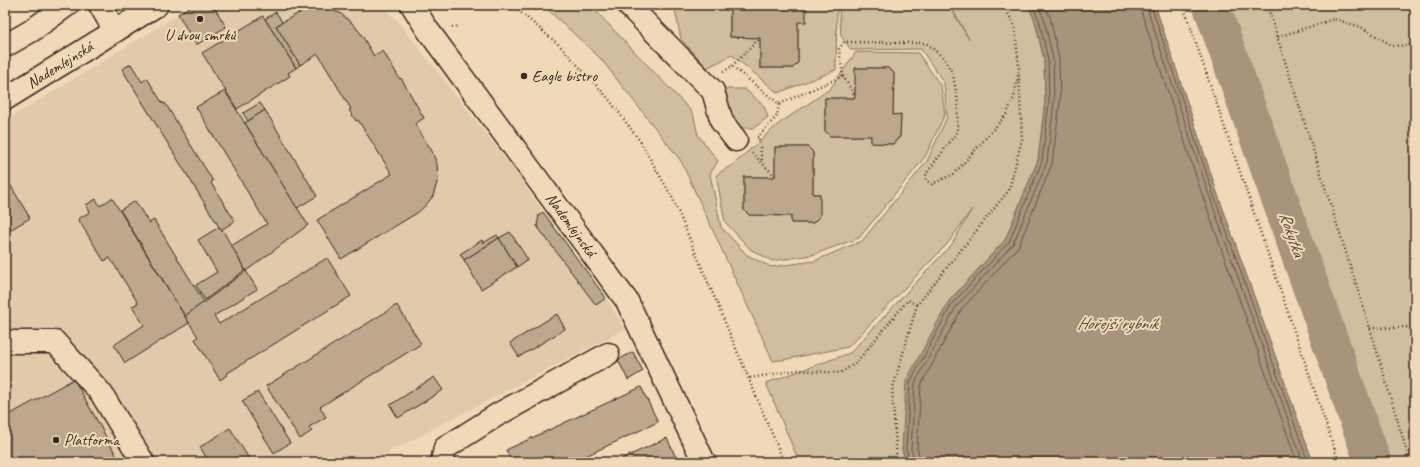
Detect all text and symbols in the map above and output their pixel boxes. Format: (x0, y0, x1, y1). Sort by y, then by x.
marker: U dvou smrků (195, 14, 205, 24)
place label: U dvou smrků (165, 25, 236, 45)
street label: Nademlejnská (23, 36, 99, 93)
place label: Eagle bistro (532, 66, 598, 86)
marker: Eagle bistro (519, 71, 529, 81)
street label: Nademlejnská (541, 189, 602, 263)
water label: Rokytka (1275, 209, 1310, 261)
water label: Hořejší rybník (1077, 313, 1160, 334)
place label: Platforma (64, 430, 120, 450)
marker: Platforma (51, 435, 61, 445)

